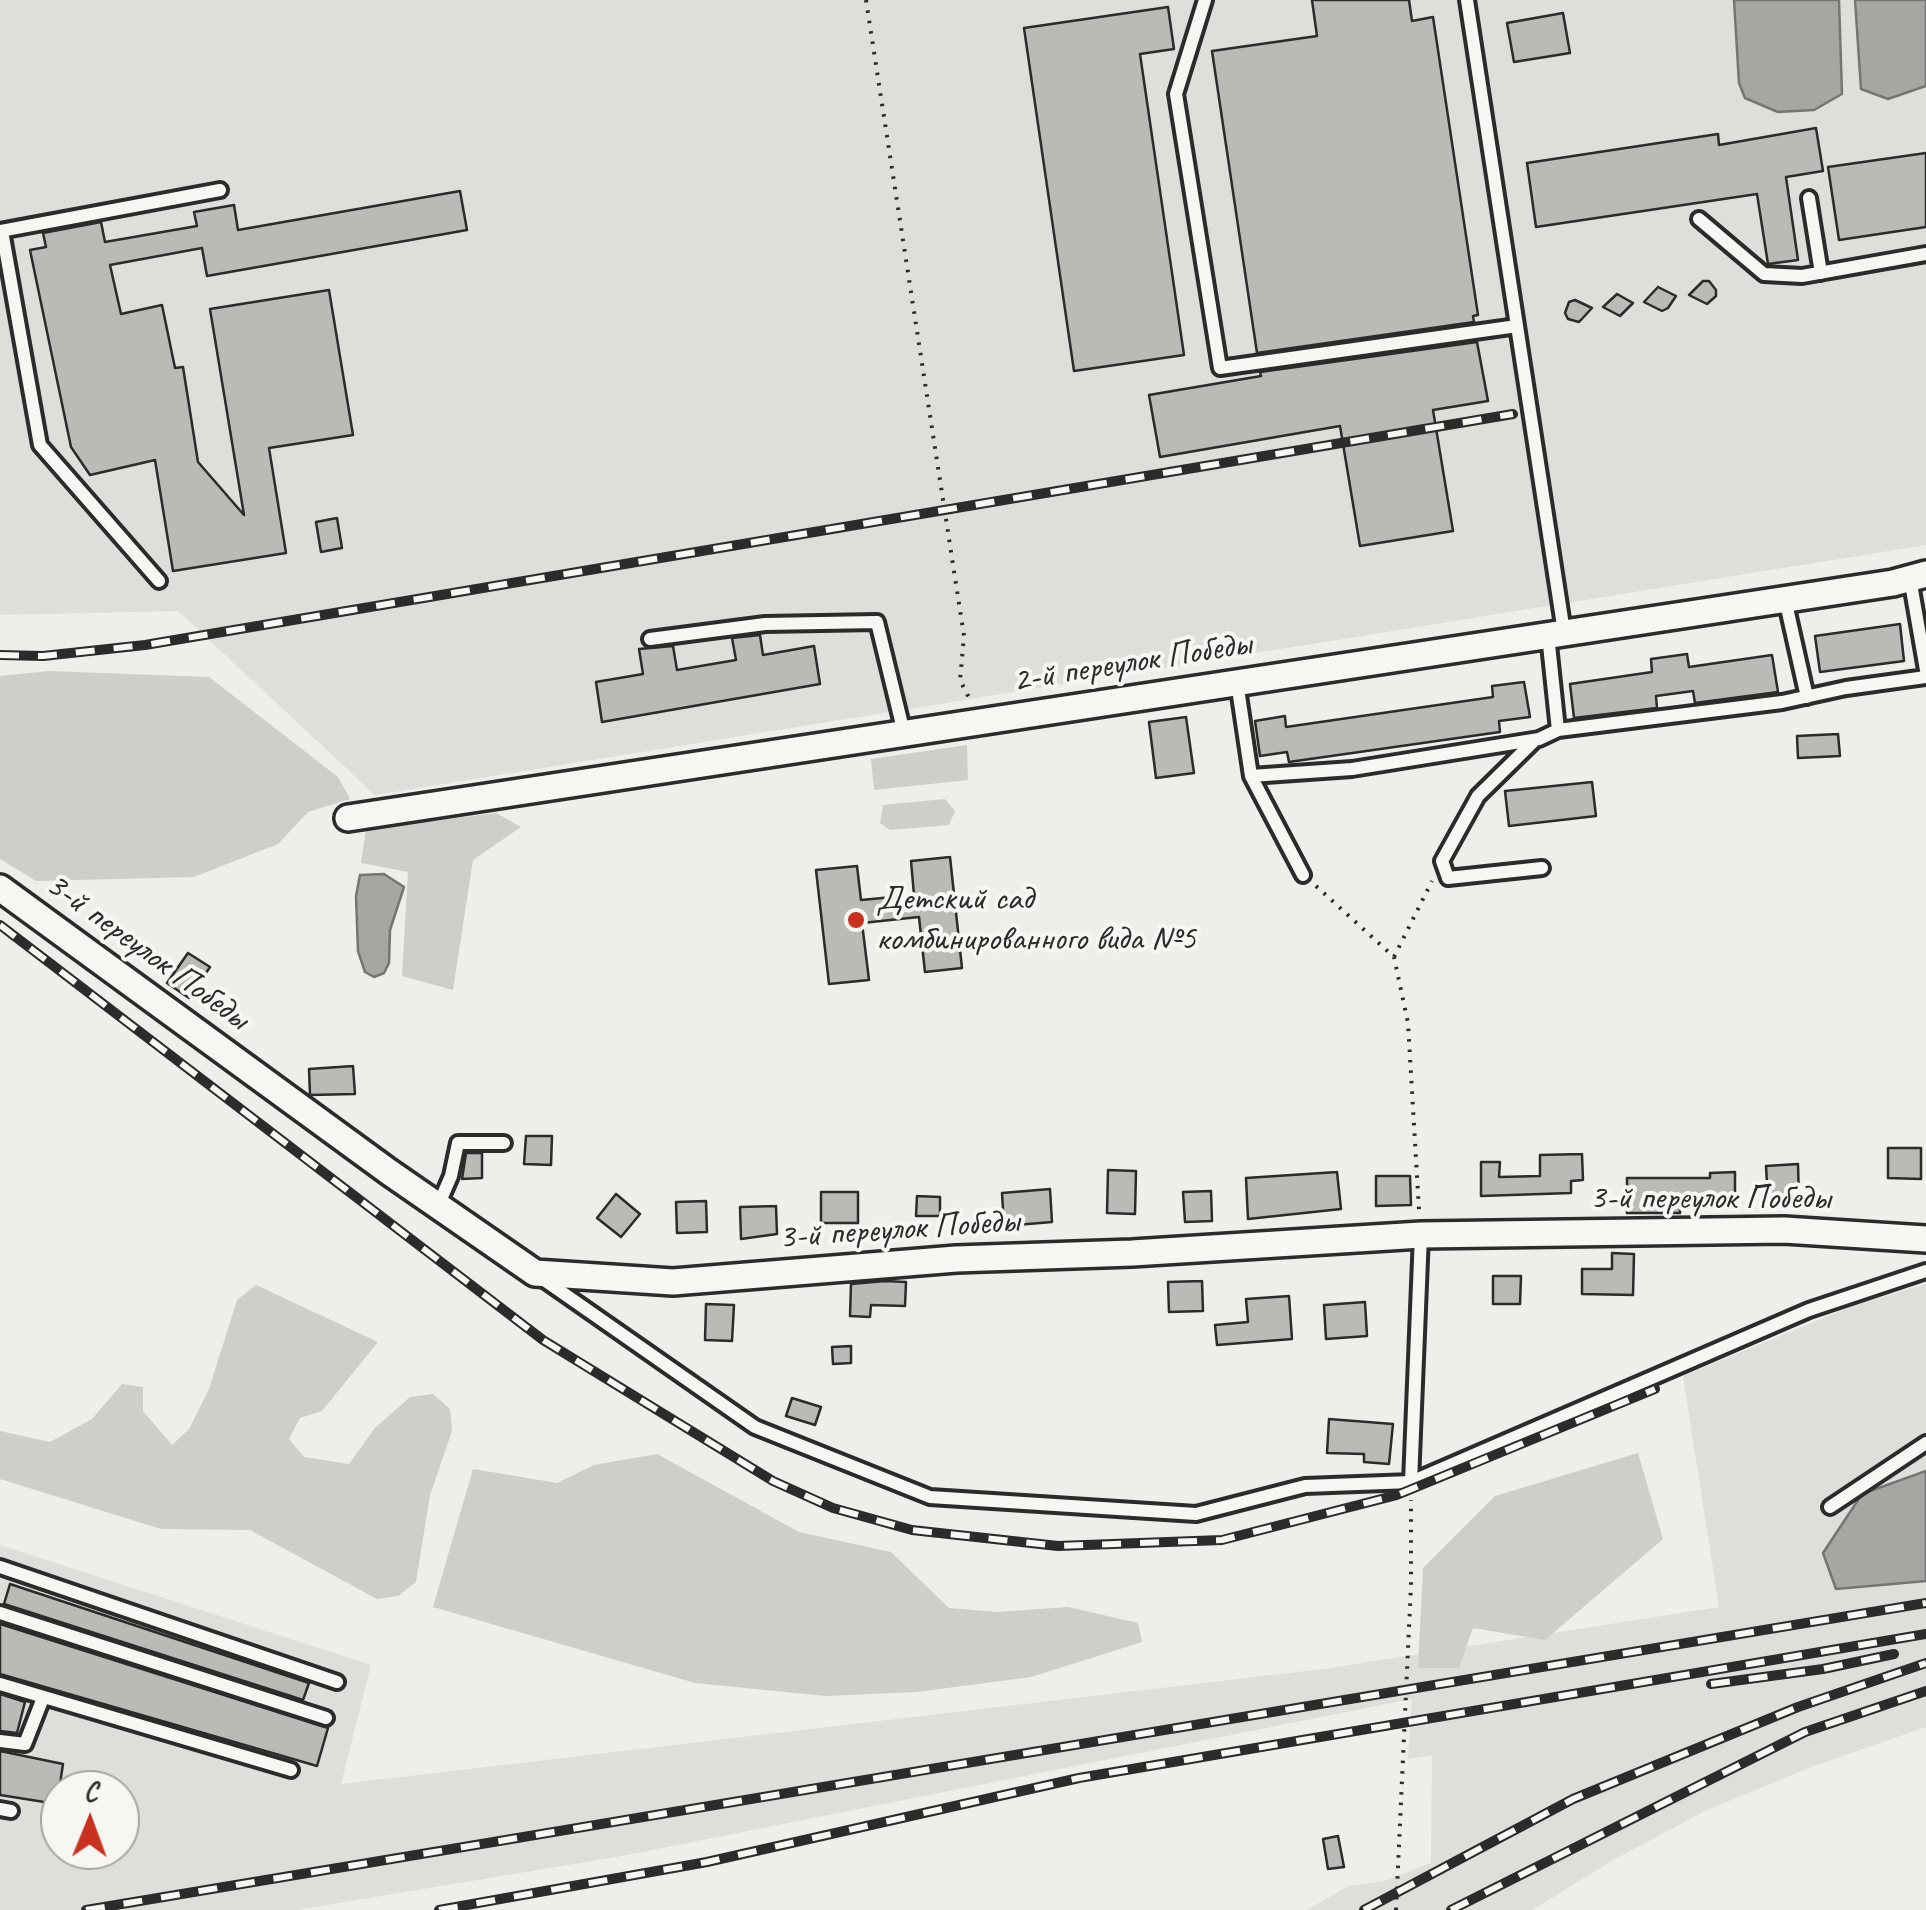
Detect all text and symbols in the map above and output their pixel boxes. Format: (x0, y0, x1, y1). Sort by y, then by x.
street label: 2-й переулок Победы (1010, 623, 1254, 703)
street label: 3-й переулок Победы (37, 864, 257, 1040)
place label: Детский сад комбинированного вида №5 (876, 879, 1196, 961)
marker: Детский сад комбинированного вида №5 (845, 909, 867, 931)
street label: 3-й переулок Победы (1589, 1178, 1831, 1220)
street label: 3-й переулок Победы (777, 1201, 1021, 1259)
north arrow (40, 1770, 140, 1870)
text: С (83, 1774, 98, 1809)

